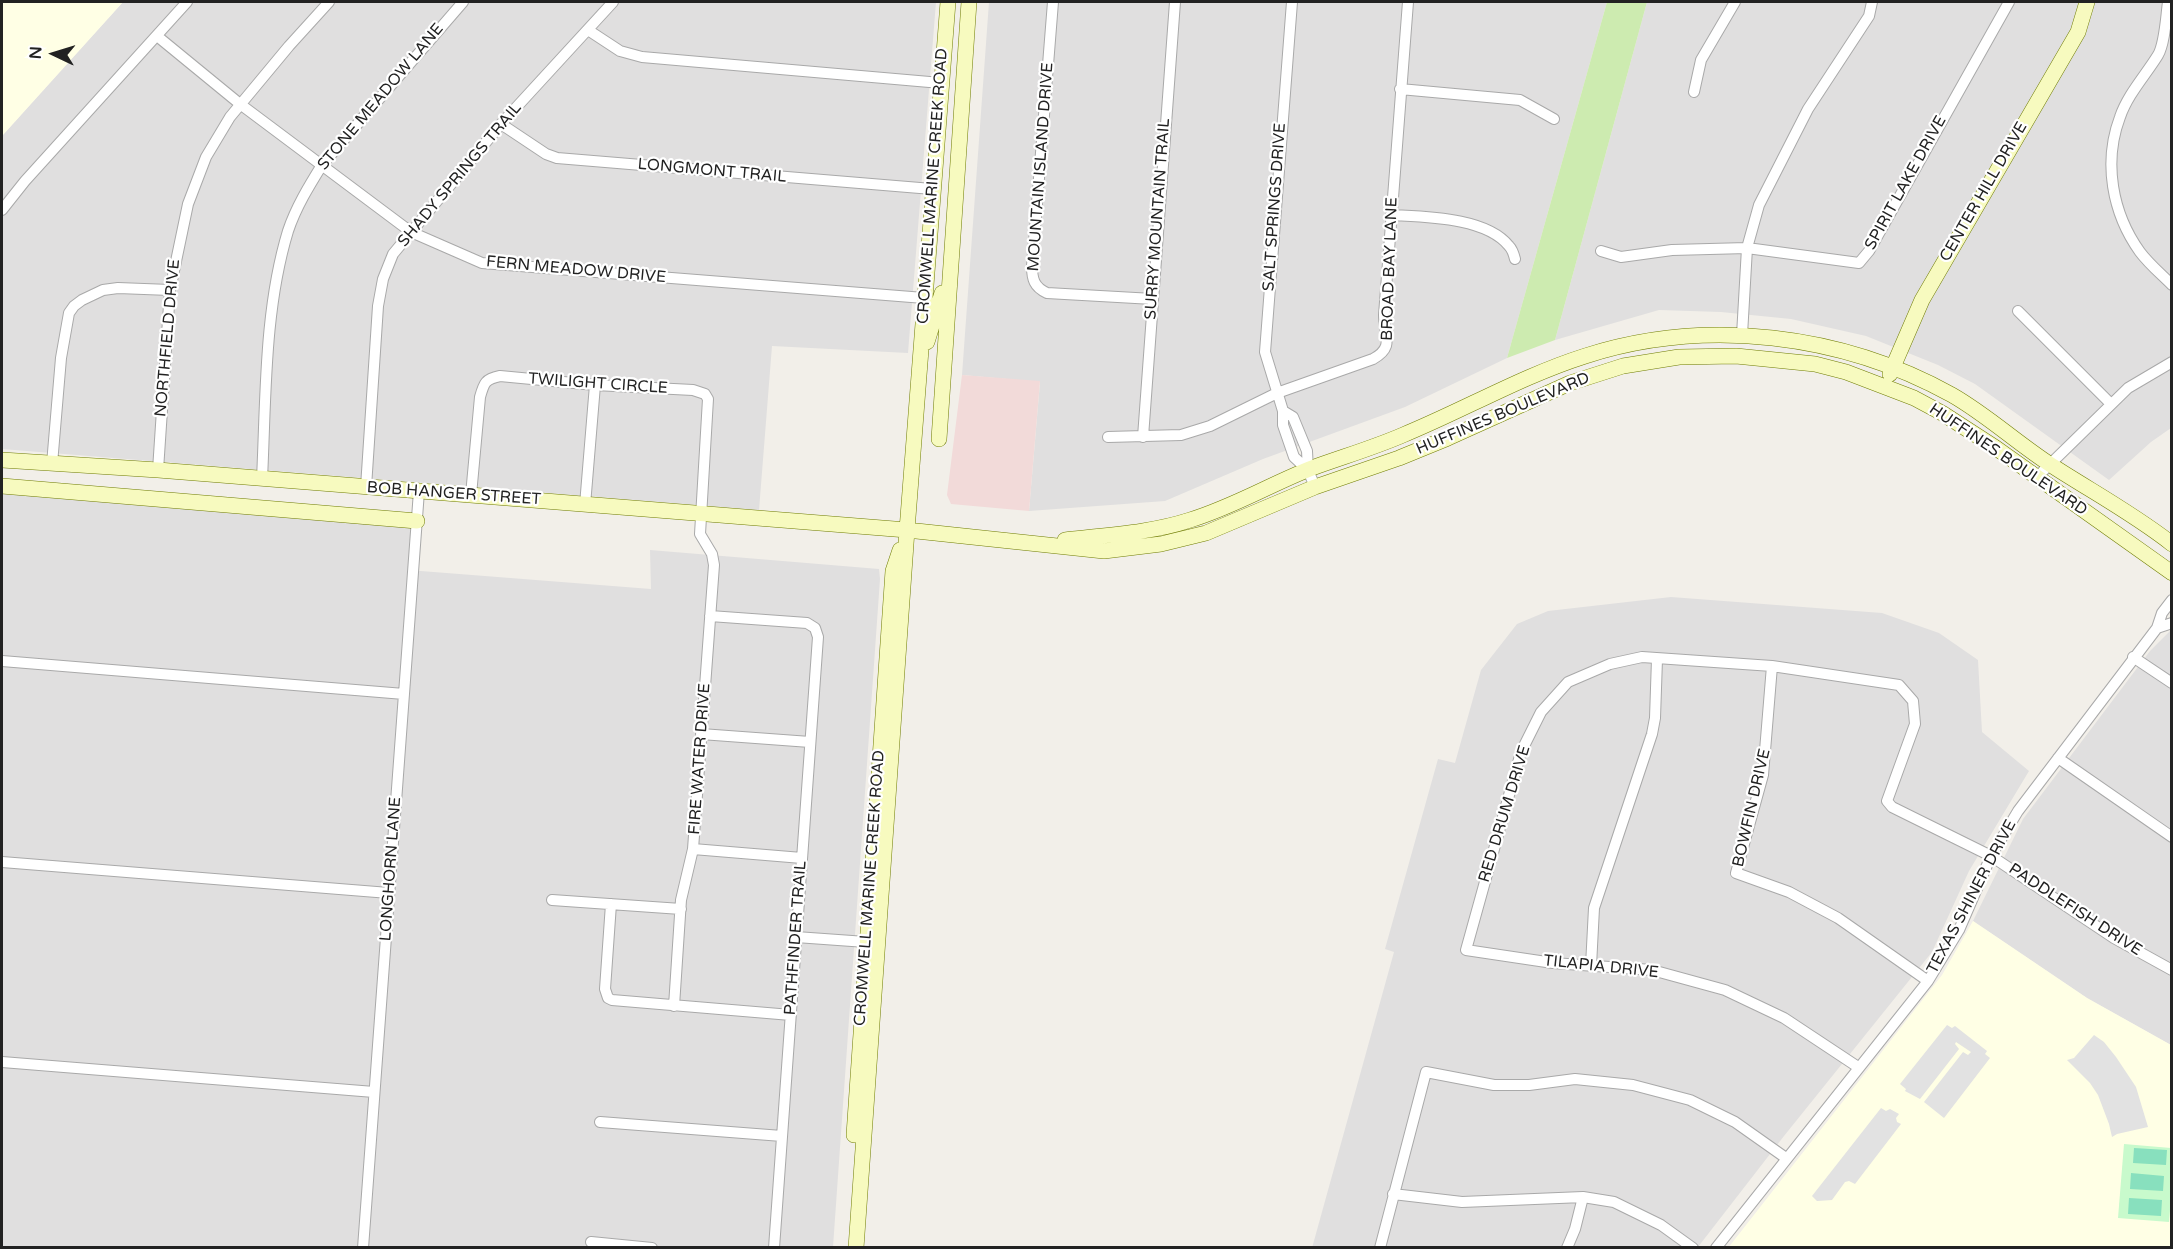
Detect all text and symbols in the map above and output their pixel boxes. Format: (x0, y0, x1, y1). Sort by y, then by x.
street label: STONE MEADOW LANE (314, 20, 448, 174)
north arrow (24, 24, 84, 84)
text: N (26, 46, 46, 60)
street label: CROMWELL MARINE CREEK ROAD (914, 47, 952, 325)
street label: MOUNTAIN ISLAND DRIVE (1024, 62, 1058, 272)
street label: SHADY SPRINGS TRAIL (394, 99, 526, 251)
street label: SPIRIT LAKE DRIVE (1861, 113, 1951, 253)
street label: SURRY MOUNTAIN TRAIL (1141, 118, 1175, 320)
street label: CENTER HILL DRIVE (1936, 119, 2032, 265)
street label: SALT SPRINGS DRIVE (1260, 122, 1290, 292)
street label: LONGMONT TRAIL (637, 155, 787, 187)
street label: BROAD BAY LANE (1378, 197, 1402, 341)
street label: FERN MEADOW DRIVE (485, 253, 667, 287)
street label: NORTHFIELD DRIVE (152, 258, 184, 418)
street label: HUFFINES BOULEVARD (1413, 369, 1593, 459)
street label: TWILIGHT CIRCLE (528, 370, 668, 398)
street label: HUFFINES BOULEVARD (1925, 400, 2091, 520)
street label: BOB HANGER STREET (366, 478, 542, 510)
street label: FIRE WATER DRIVE (685, 683, 715, 835)
street label: RED DRUM DRIVE (1475, 743, 1535, 885)
street label: BOWFIN DRIVE (1729, 747, 1775, 869)
street label: CROMWELL MARINE CREEK ROAD (851, 749, 889, 1027)
street label: LONGHORN LANE (376, 796, 406, 942)
street label: TEXAS SHINER DRIVE (1923, 817, 2021, 977)
street label: PATHFINDER TRAIL (781, 860, 811, 1016)
street label: PADDLEFISH DRIVE (2005, 860, 2145, 960)
street label: TILAPIA DRIVE (1542, 951, 1660, 983)

